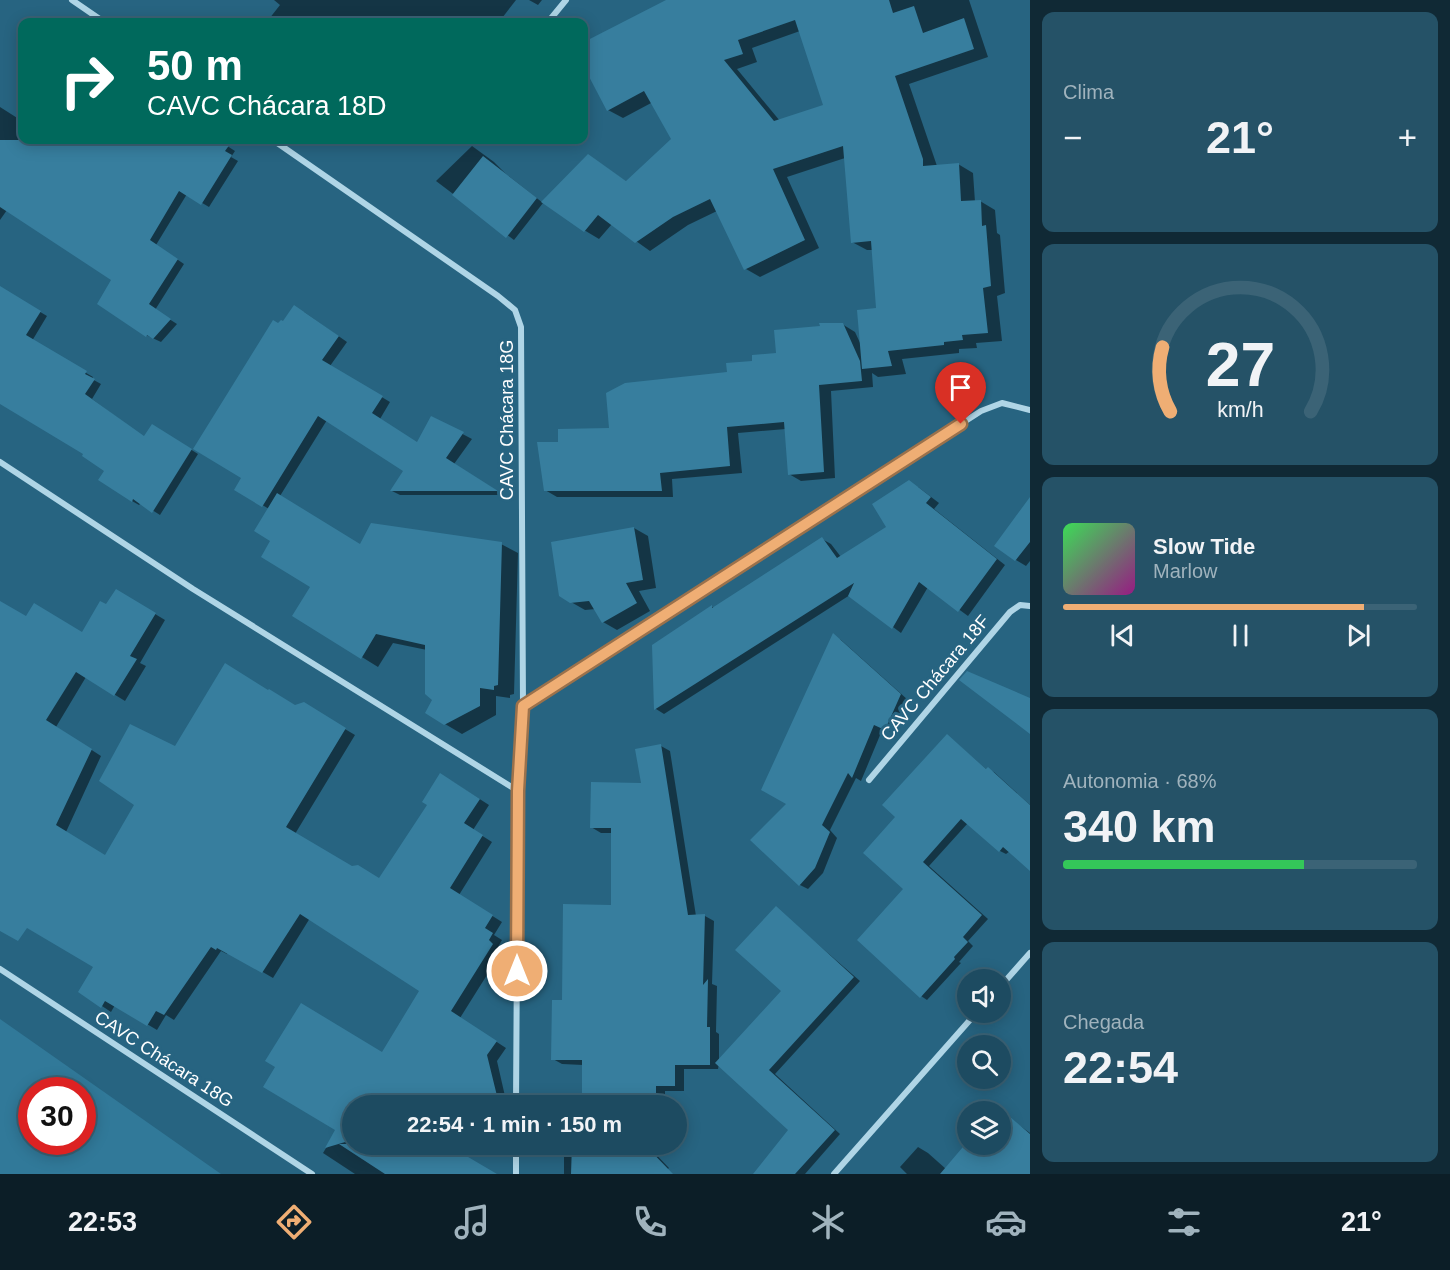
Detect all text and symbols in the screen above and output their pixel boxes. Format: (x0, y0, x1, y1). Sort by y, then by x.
icon: right (48, 42, 126, 120)
text: 50 m (147, 42, 243, 89)
text: Clima (1063, 81, 1114, 103)
text: CAVC Chácara 18D (147, 91, 387, 121)
text: 21° (1206, 112, 1274, 163)
text: − (1063, 119, 1082, 156)
text: + (1398, 119, 1417, 156)
text: 27 (1205, 330, 1275, 399)
street label: CAVC Chácara 18G (497, 340, 517, 500)
pin (935, 362, 986, 424)
icon: arrive (944, 371, 977, 404)
text: km/h (1217, 398, 1263, 422)
text: Slow Tide (1153, 534, 1255, 559)
text: Marlow (1153, 560, 1217, 582)
street label: CAVC Chácara 18F (877, 611, 993, 745)
icon: previous (1106, 619, 1139, 652)
icon: pause (1224, 619, 1257, 652)
icon: next (1342, 619, 1375, 652)
text: Autonomia · 68% (1063, 770, 1216, 792)
text: 340 km (1063, 801, 1216, 852)
position arrow (485, 939, 549, 1003)
map controls (957, 969, 1011, 1155)
button: sound (957, 969, 1011, 1023)
street label: CAVC Chácara 18G (91, 1007, 237, 1111)
text: Chegada (1063, 1011, 1144, 1033)
button: search (957, 1035, 1011, 1089)
text: 22:54 (1063, 1042, 1178, 1093)
speed limit sign: 30 (18, 1077, 96, 1155)
button: layers (957, 1101, 1011, 1155)
text: 22:54 · 1 min · 150 m (407, 1112, 622, 1137)
icon: directions (273, 1201, 315, 1243)
icon: music (451, 1201, 493, 1243)
icon: phone (629, 1201, 671, 1243)
icon: climate (807, 1201, 849, 1243)
icon: car (985, 1201, 1027, 1243)
icon: filters (1163, 1201, 1205, 1243)
text: 22:53 (68, 1207, 137, 1237)
text: 21° (1341, 1207, 1382, 1237)

